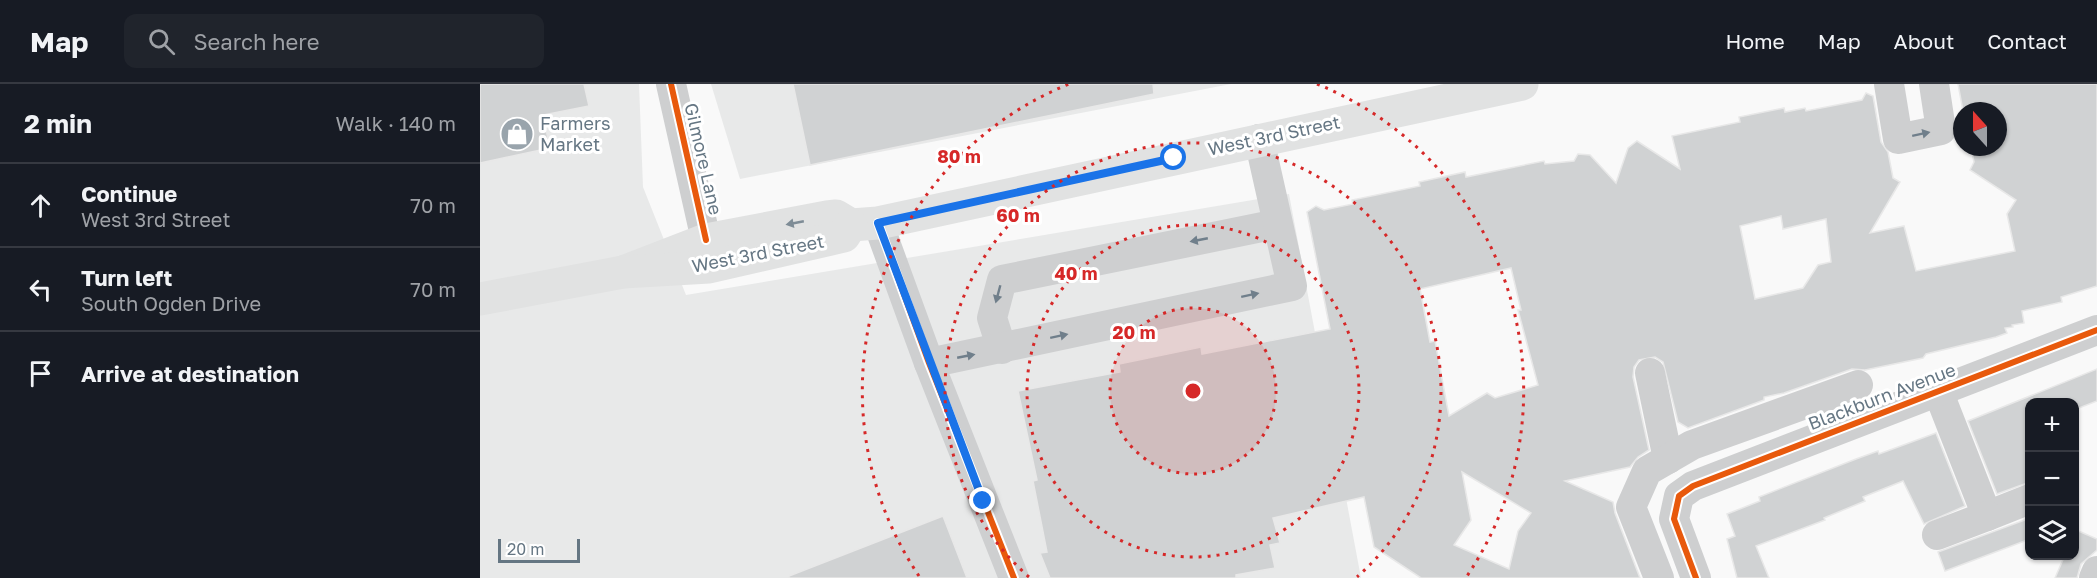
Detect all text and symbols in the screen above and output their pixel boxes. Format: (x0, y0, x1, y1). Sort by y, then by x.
search box (124, 14, 544, 68)
text: Map (30, 25, 88, 58)
icon: search (145, 25, 178, 58)
text: Search here (193, 28, 319, 55)
text: Home (1725, 28, 1785, 54)
text: Map (1818, 28, 1861, 54)
text: About (1894, 28, 1954, 54)
text: Contact (1987, 28, 2067, 54)
street label: Gilmore Lane (680, 101, 728, 217)
north arrow (1953, 102, 2007, 156)
text: 2 min (24, 108, 92, 139)
street label: West 3rd Street (1206, 110, 1342, 160)
text: Walk · 140 m (336, 111, 456, 135)
place label: Farmers Market (540, 112, 610, 155)
shop icon: Farmers Market (499, 116, 535, 152)
one-way arrow (1912, 129, 1931, 138)
route start (1160, 144, 1186, 170)
text: 80 m (937, 145, 981, 167)
text: Continue (81, 180, 177, 207)
icon: ahead (24, 189, 57, 222)
text: 70 m (410, 193, 456, 217)
text: 60 m (996, 204, 1040, 226)
text: West 3rd Street (81, 207, 230, 231)
one-way arrow (785, 219, 804, 228)
street label: West 3rd Street (690, 229, 826, 277)
one-way arrow (1190, 236, 1209, 245)
text: 40 m (1054, 262, 1098, 284)
text: Turn left (81, 264, 172, 291)
icon: left (24, 273, 57, 306)
text: 70 m (410, 277, 456, 301)
one-way arrow (993, 285, 1003, 303)
one-way arrow (1240, 290, 1259, 300)
text: South Ogden Drive (81, 291, 261, 315)
text: 20 m (1113, 321, 1155, 343)
one-way arrow (1050, 331, 1068, 341)
one-way arrow (956, 351, 975, 360)
icon: arrive (24, 357, 57, 390)
street label: Blackburn Avenue (1805, 358, 1958, 434)
text: Arrive at destination (81, 360, 299, 387)
centre of rings (1183, 381, 1203, 401)
map controls (2025, 398, 2079, 560)
button: + (2025, 398, 2079, 452)
button: − (2025, 452, 2079, 506)
route end (969, 487, 995, 513)
button: layers (2025, 506, 2079, 560)
scale bar (498, 536, 580, 564)
text: 20 m (507, 539, 544, 559)

